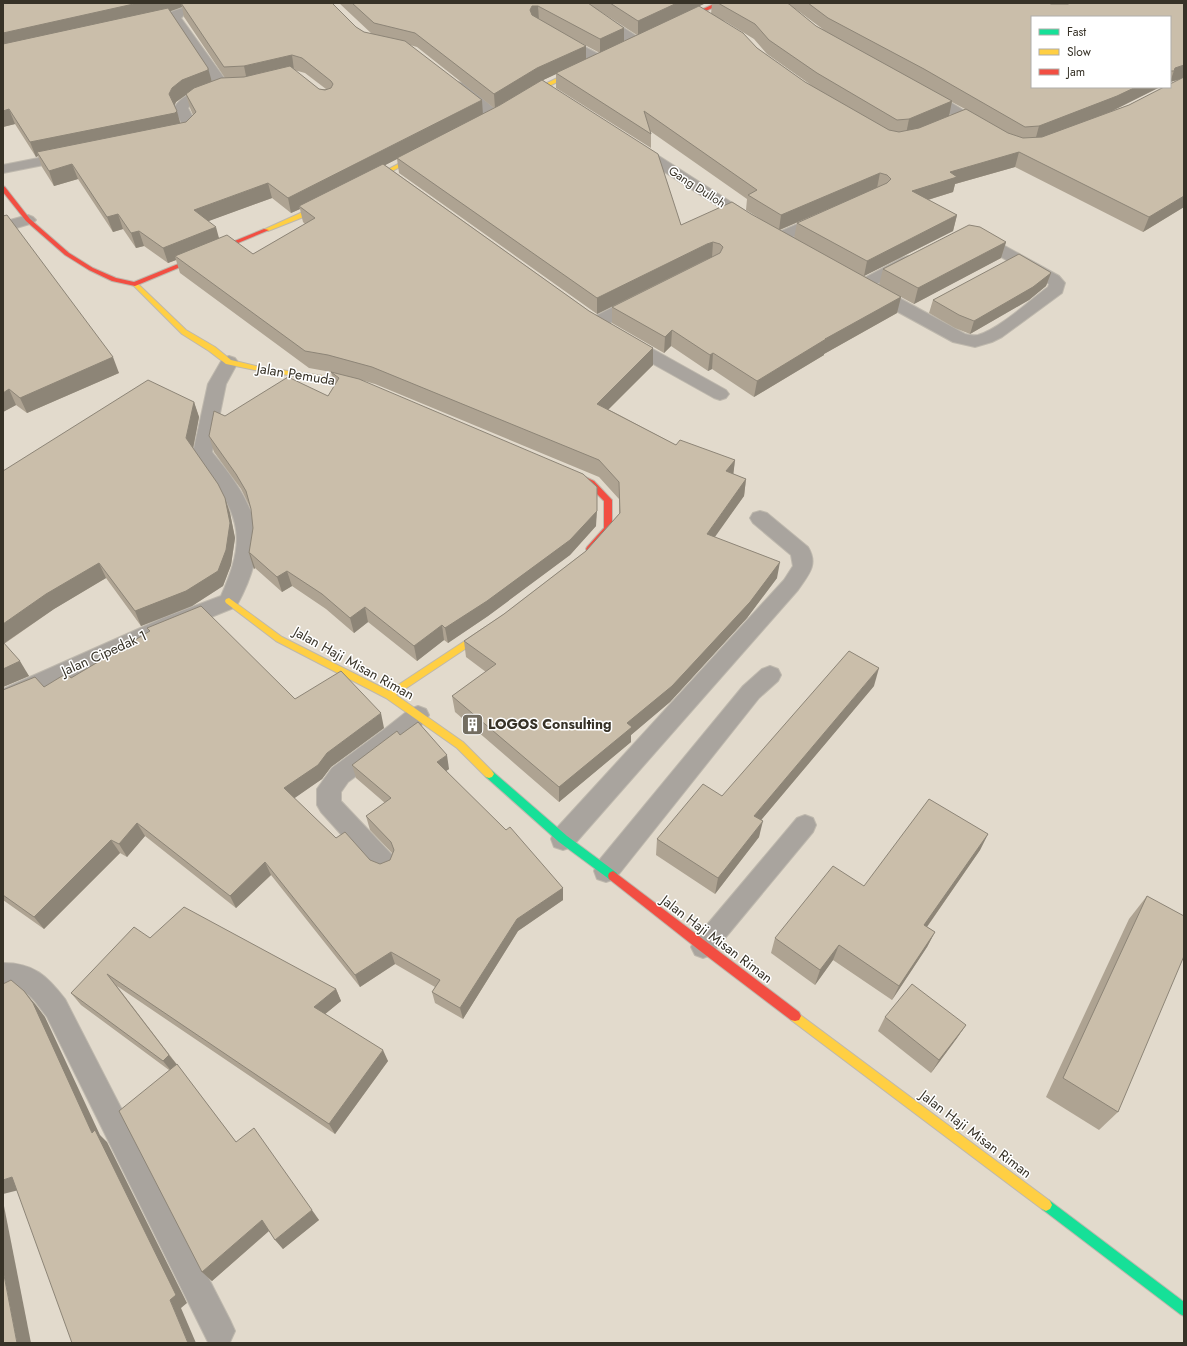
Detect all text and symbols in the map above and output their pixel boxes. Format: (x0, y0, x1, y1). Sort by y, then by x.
legend (1031, 16, 1171, 88)
text: Fast (1067, 23, 1086, 41)
text: Slow (1067, 43, 1092, 61)
text: Jam (1065, 63, 1085, 81)
street label: Gang Dulloh (665, 162, 729, 212)
street label: Jalan Pemuda (253, 358, 337, 390)
street label: Jalan Haji Misan Riman (288, 621, 418, 704)
street label: Jalan Cipedak 1 (56, 625, 150, 682)
building icon: LOGOS Consulting (460, 711, 486, 737)
place label: LOGOS Consulting (488, 714, 612, 734)
street label: Jalan Haji Misan Riman (655, 889, 777, 988)
street label: Jalan Haji Misan Riman (914, 1084, 1036, 1183)

